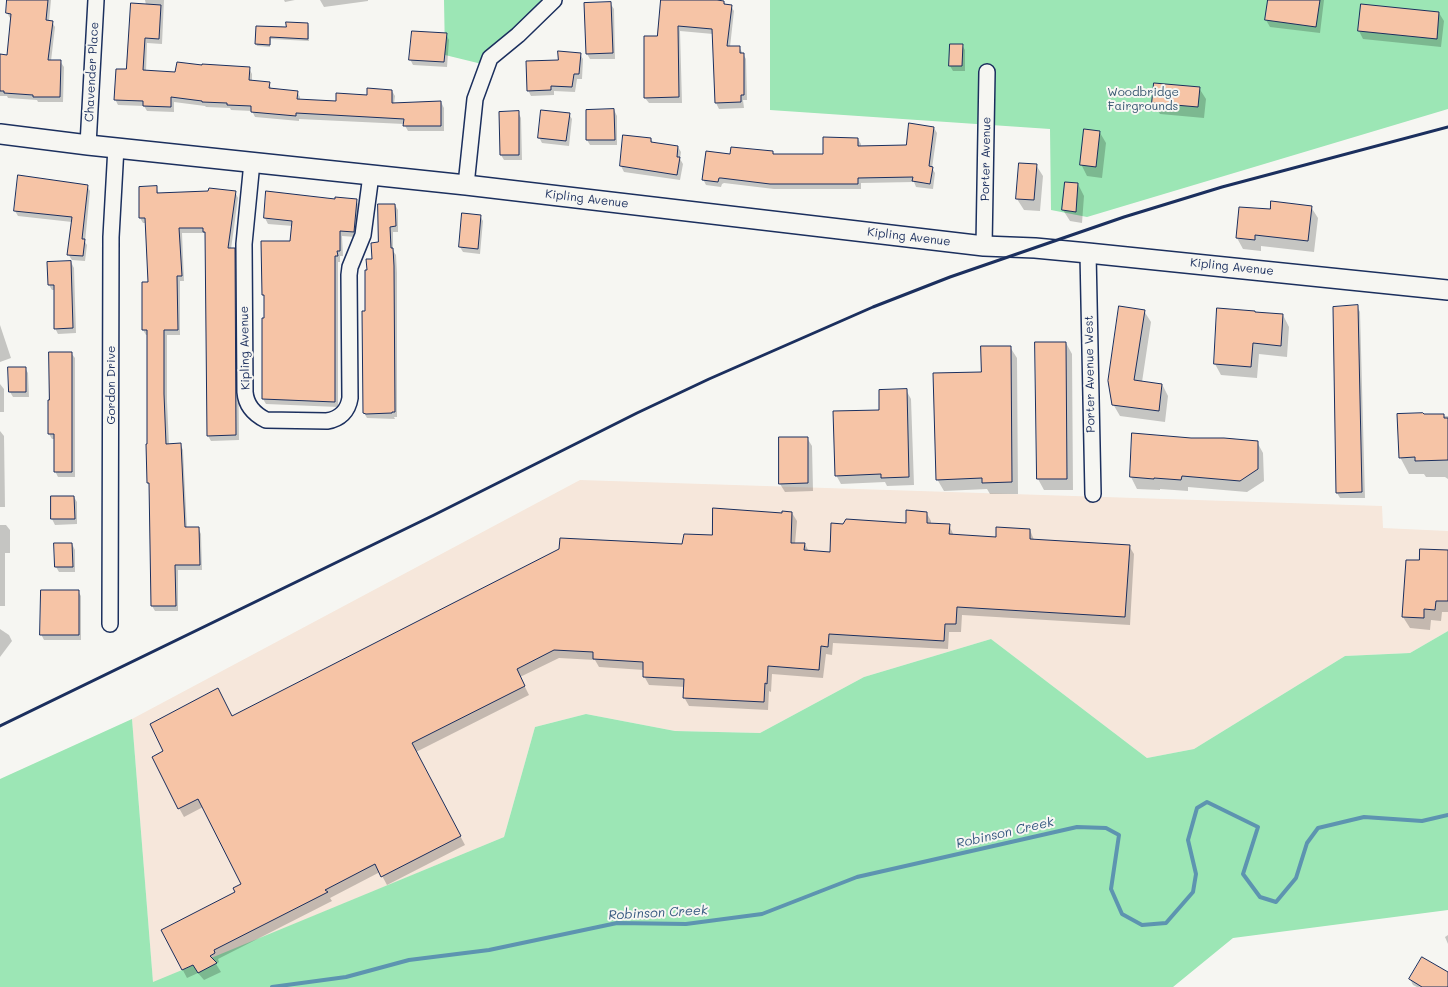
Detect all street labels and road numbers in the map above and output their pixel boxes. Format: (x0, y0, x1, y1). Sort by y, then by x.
street label: Chavender Place (82, 21, 102, 123)
street label: Porter Avenue (978, 117, 994, 201)
street label: Kipling Avenue (544, 187, 630, 211)
street label: Kipling Avenue (866, 225, 952, 249)
street label: Kipling Avenue (1189, 255, 1275, 279)
street label: Kipling Avenue (237, 306, 253, 390)
street label: Porter Avenue West (1082, 315, 1098, 433)
street label: Gordon Drive (104, 346, 118, 424)

